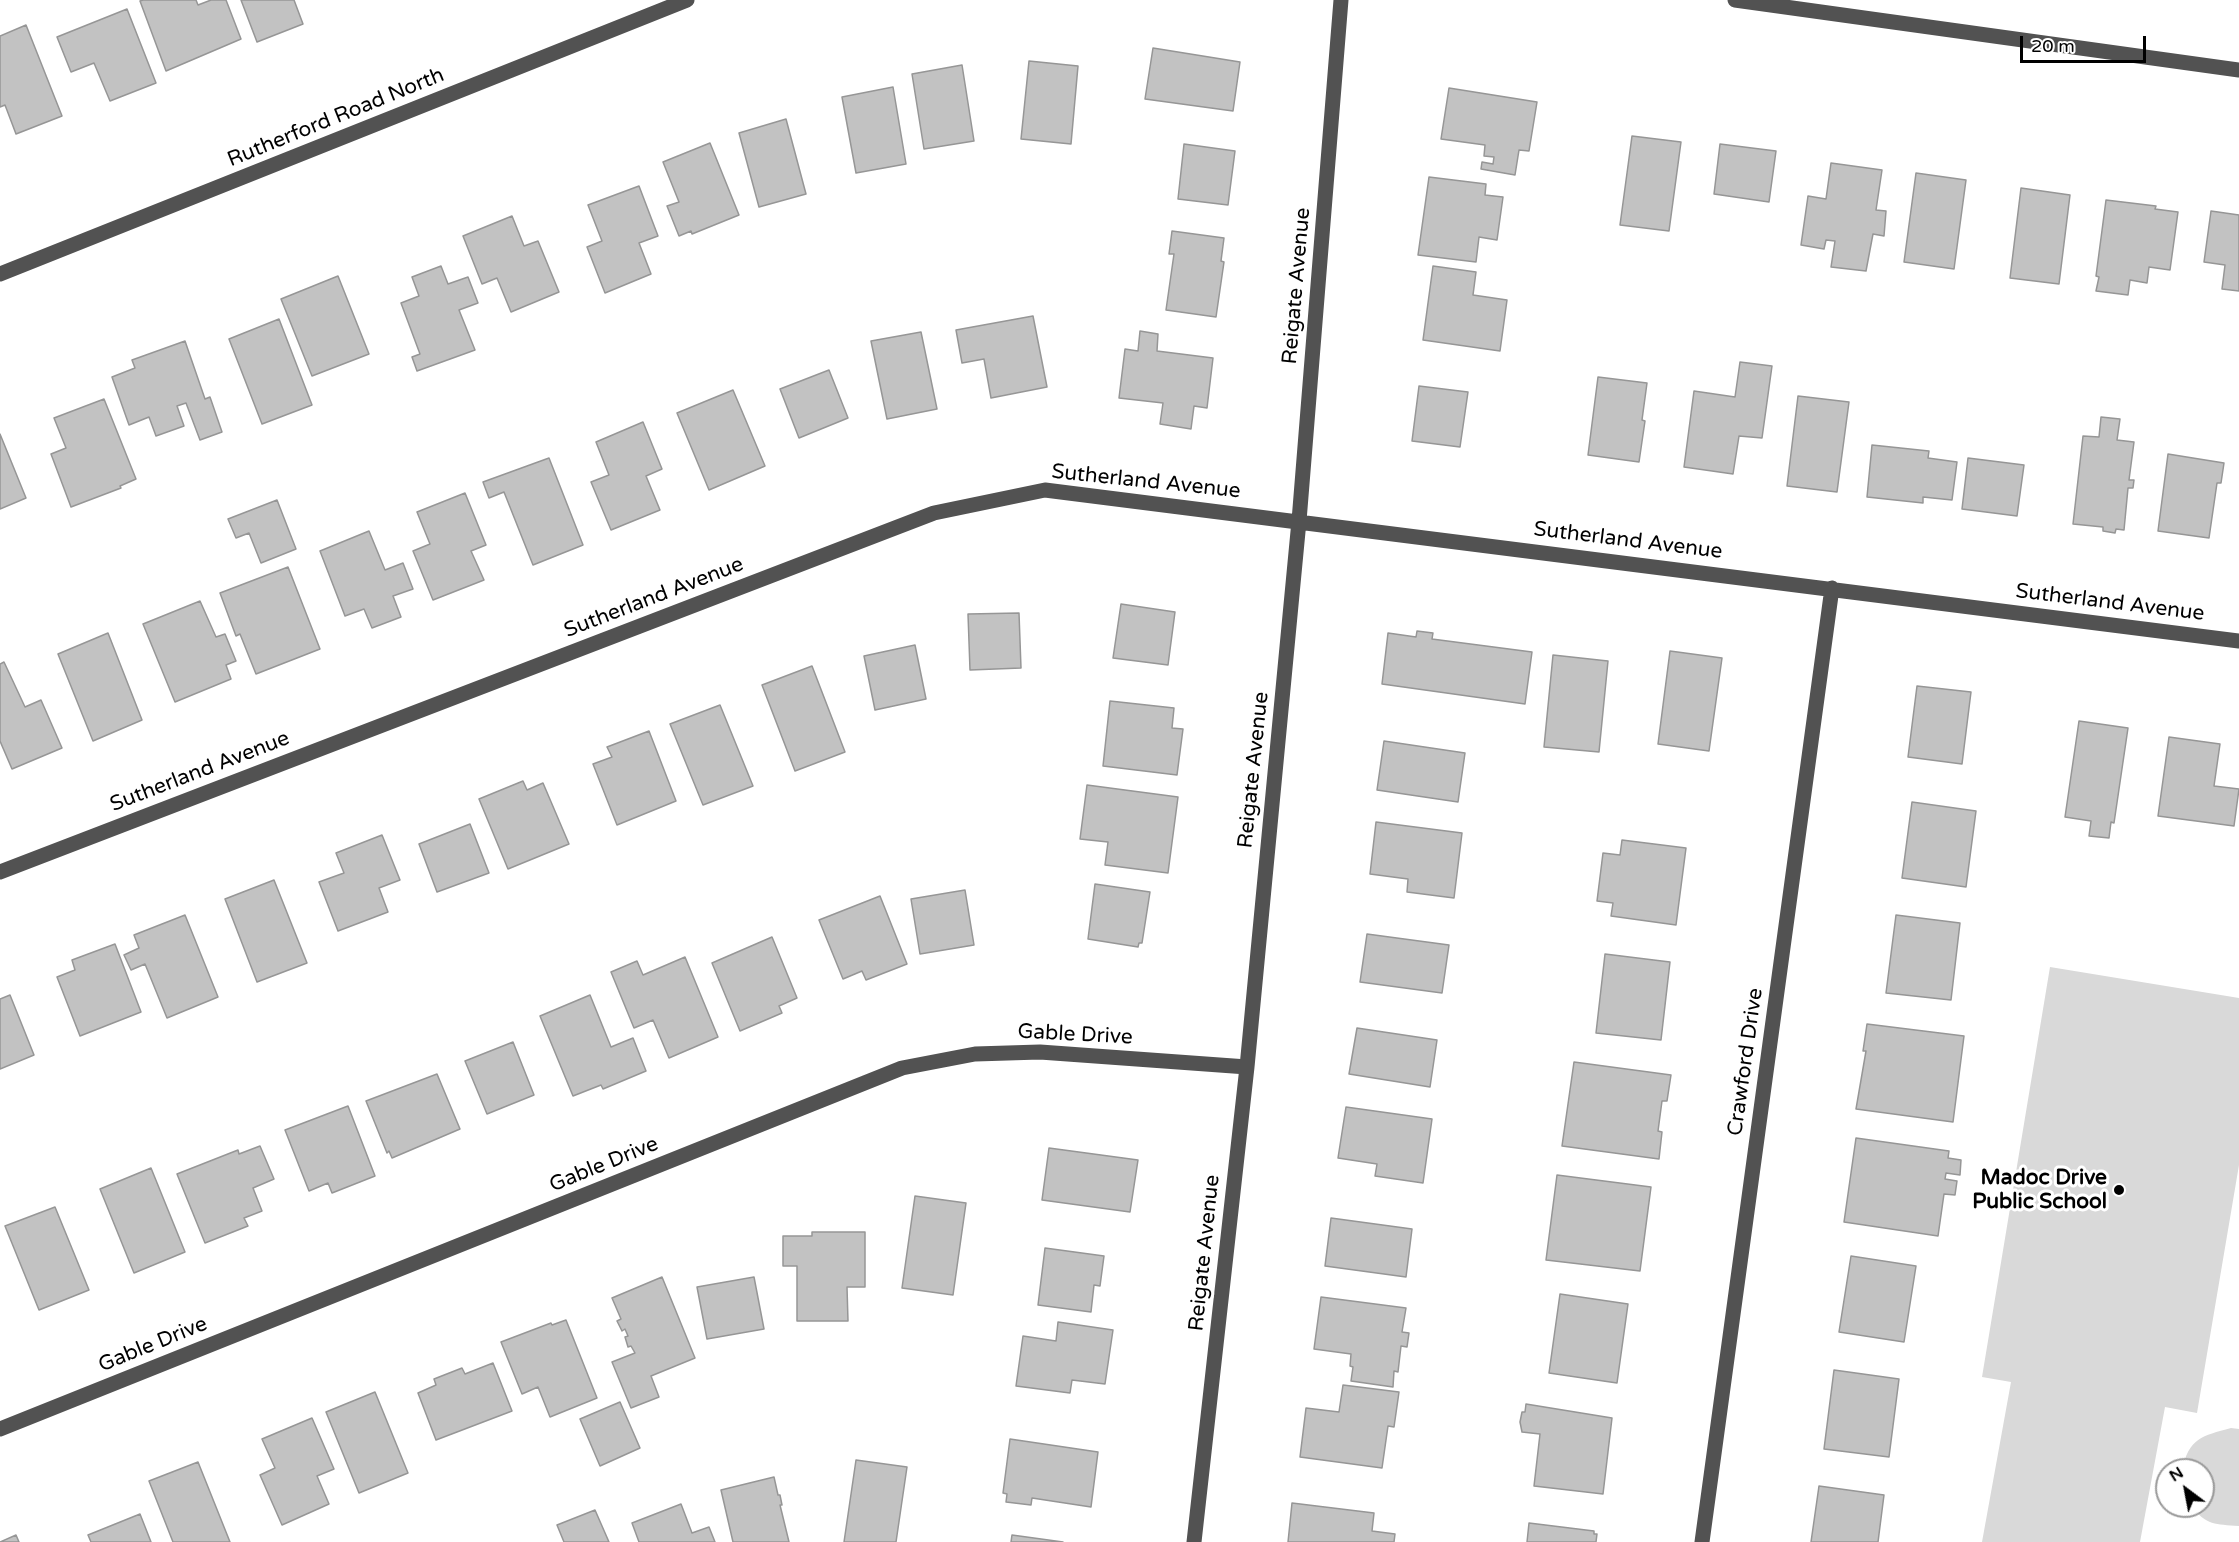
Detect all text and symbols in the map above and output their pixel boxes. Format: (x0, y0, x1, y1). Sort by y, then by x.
scale bar (2023, 24, 2149, 62)
text: 20 m (2031, 35, 2075, 57)
street label: Rutherford Road North (224, 63, 448, 173)
street label: Reigate Avenue (1278, 207, 1316, 365)
street label: Sutherland Avenue (1050, 460, 1242, 504)
street label: Sutherland Avenue (1532, 517, 1724, 565)
street label: Sutherland Avenue (561, 552, 747, 644)
street label: Sutherland Avenue (2014, 579, 2206, 627)
street label: Reigate Avenue (1233, 690, 1275, 850)
street label: Sutherland Avenue (107, 726, 293, 818)
street label: Crawford Drive (1723, 986, 1769, 1138)
street label: Gable Drive (1017, 1019, 1133, 1051)
street label: Gable Drive (546, 1132, 662, 1198)
place label: Madoc Drive Public School (1972, 1165, 2107, 1215)
street label: Reigate Avenue (1184, 1173, 1226, 1333)
marker: Madoc Drive Public School (2112, 1183, 2126, 1197)
street label: Gable Drive (95, 1312, 211, 1378)
north arrow (2155, 1458, 2215, 1518)
text: N (2166, 1463, 2187, 1486)

